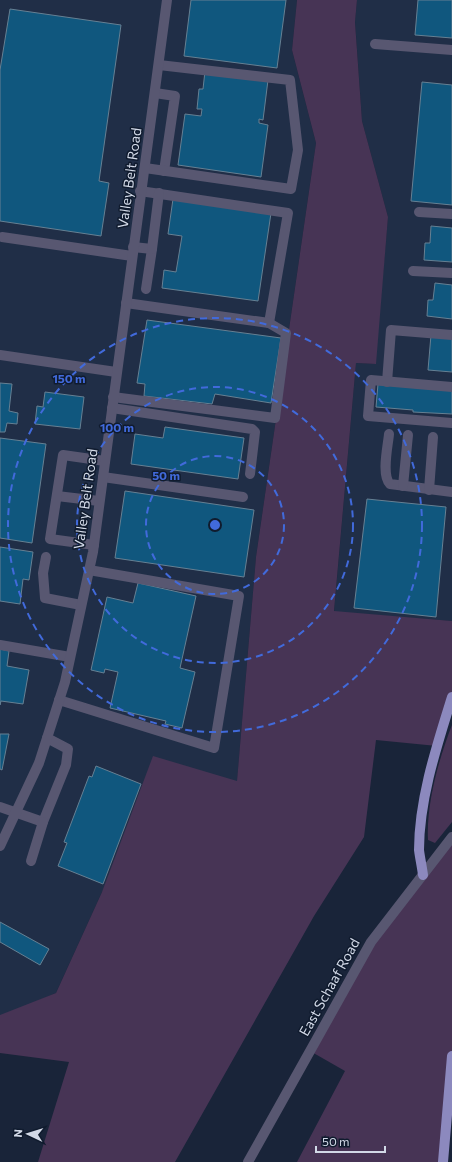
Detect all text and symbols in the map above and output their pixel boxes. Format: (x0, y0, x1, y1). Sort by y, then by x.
street label: Valley Belt Road (114, 127, 144, 229)
text: 150 m (52, 371, 86, 385)
text: 100 m (100, 420, 134, 434)
street label: Valley Belt Road (70, 448, 100, 550)
text: 50 m (152, 468, 180, 482)
centre of rings (208, 518, 222, 532)
street label: East Schaaf Road (295, 935, 363, 1039)
north arrow (8, 1114, 48, 1154)
scale bar (316, 1128, 385, 1154)
text: N (11, 1129, 24, 1138)
text: 50 m (322, 1134, 350, 1148)

